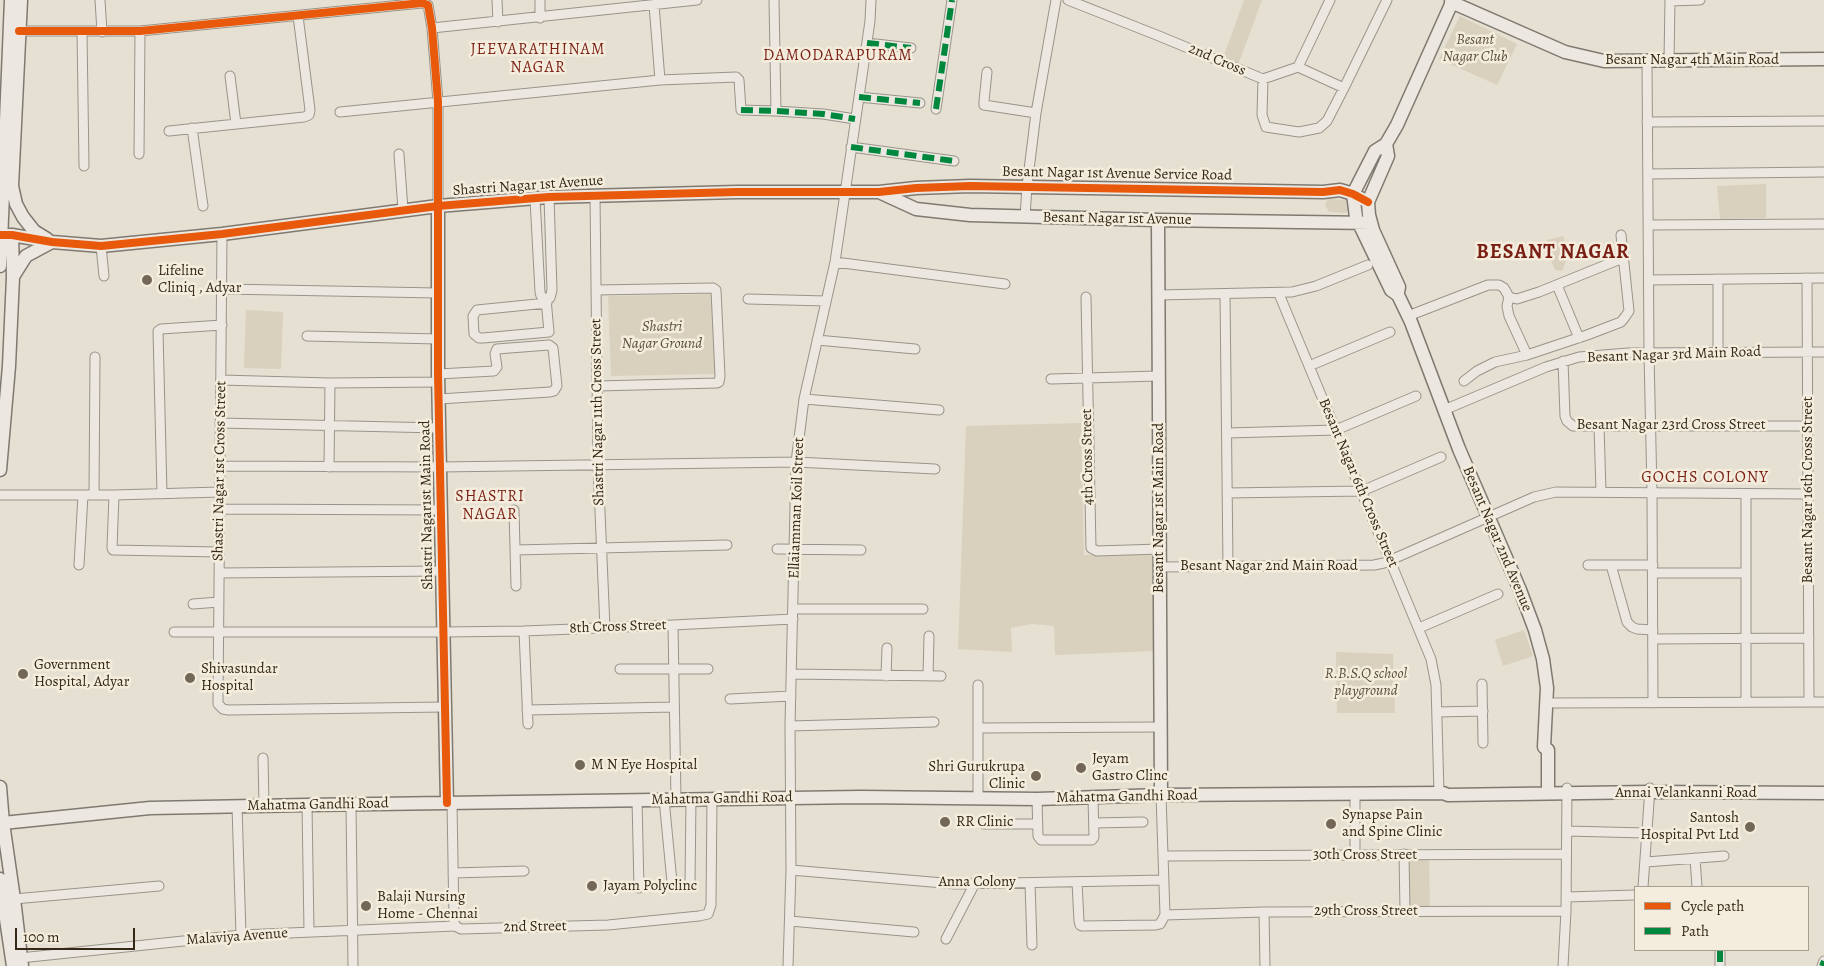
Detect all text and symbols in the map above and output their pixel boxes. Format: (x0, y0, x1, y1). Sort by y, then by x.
park label: Besant Nagar Club (1442, 31, 1508, 66)
district label: JEEVARATHINAM NAGAR (469, 40, 607, 78)
street label: 2nd Cross (1186, 40, 1248, 80)
district label: DAMODARAPURAM (761, 46, 915, 66)
street label: Besant Nagar 4th Main Road (1605, 51, 1779, 69)
street label: Besant Nagar 1st Avenue Service Road (1002, 163, 1232, 185)
street label: Shastri Nagar 1st Avenue (452, 172, 604, 200)
street label: Besant Nagar 1st Avenue (1042, 209, 1192, 229)
district label: BESANT NAGAR (1475, 241, 1631, 265)
place label: Lifeline Cliniq , Adyar (158, 262, 242, 297)
marker: Lifeline Cliniq , Adyar (140, 273, 154, 287)
street label: Shastri Nagar 11th Cross Street (587, 318, 609, 506)
park label: Shastri Nagar Ground (622, 318, 702, 353)
street label: Besant Nagar 3rd Main Road (1587, 343, 1761, 367)
street label: Shastri Nagar 1st Cross Street (209, 381, 231, 561)
street label: Besant Nagar 6th Cross Street (1314, 396, 1402, 570)
street label: Besant Nagar 16th Cross Street (1799, 396, 1817, 584)
street label: 4th Cross Street (1078, 408, 1098, 506)
street label: Besant Nagar 23rd Cross Street (1576, 416, 1766, 434)
street label: Shastri Nagar1st Main Road (417, 420, 437, 590)
street label: Besant Nagar 1st Main Road (1150, 423, 1168, 593)
street label: Ellaiamman Koil Street (786, 437, 808, 579)
street label: Besant Nagar 2nd Avenue (1458, 464, 1536, 614)
district label: GOCHS COLONY (1640, 468, 1770, 488)
district label: SHASTRI NAGAR (454, 487, 526, 525)
street label: Besant Nagar 2nd Main Road (1180, 557, 1358, 575)
street label: 8th Cross Street (569, 616, 667, 638)
place label: Government Hospital, Adyar (34, 656, 129, 691)
place label: Shivasundar Hospital (201, 660, 278, 695)
park label: R.B.S.Q school playground (1325, 665, 1407, 700)
marker: Government Hospital, Adyar (16, 667, 30, 681)
marker: Shivasundar Hospital (183, 671, 197, 685)
place label: Jeyam Gastro Clinc (1092, 750, 1168, 785)
place label: M N Eye Hospital (591, 756, 697, 774)
marker: M N Eye Hospital (573, 758, 587, 772)
place label: Shri Gurukrupa Clinic (928, 758, 1025, 793)
marker: Jeyam Gastro Clinc (1074, 761, 1088, 775)
marker: Shri Gurukrupa Clinic (1029, 769, 1043, 783)
street label: Annai Velankanni Road (1615, 784, 1757, 802)
street label: Mahatma Gandhi Road (1056, 787, 1198, 807)
street label: Mahatma Gandhi Road (651, 789, 793, 809)
street label: Mahatma Gandhi Road (247, 795, 389, 815)
place label: Synapse Pain and Spine Clinic (1342, 806, 1442, 841)
place label: Santosh Hospital Pvt Ltd (1640, 809, 1739, 844)
place label: RR Clinic (956, 813, 1013, 831)
marker: RR Clinic (938, 815, 952, 829)
marker: Synapse Pain and Spine Clinic (1324, 817, 1338, 831)
marker: Santosh Hospital Pvt Ltd (1743, 820, 1757, 834)
street label: 30th Cross Street (1313, 846, 1417, 864)
street label: Anna Colony (938, 873, 1016, 891)
place label: Jayam Polyclinc (603, 877, 697, 895)
marker: Jayam Polyclinc (585, 879, 599, 893)
legend (1634, 886, 1809, 951)
place label: Balaji Nursing Home - Chennai (377, 888, 478, 923)
text: Cycle path (1681, 896, 1744, 916)
marker: Balaji Nursing Home - Chennai (359, 899, 373, 913)
street label: 29th Cross Street (1314, 902, 1418, 920)
street label: 2nd Street (503, 917, 567, 937)
scale bar (18, 918, 138, 950)
text: Path (1681, 921, 1709, 941)
street label: Malaviya Avenue (186, 924, 288, 950)
text: 100 m (23, 927, 60, 947)

